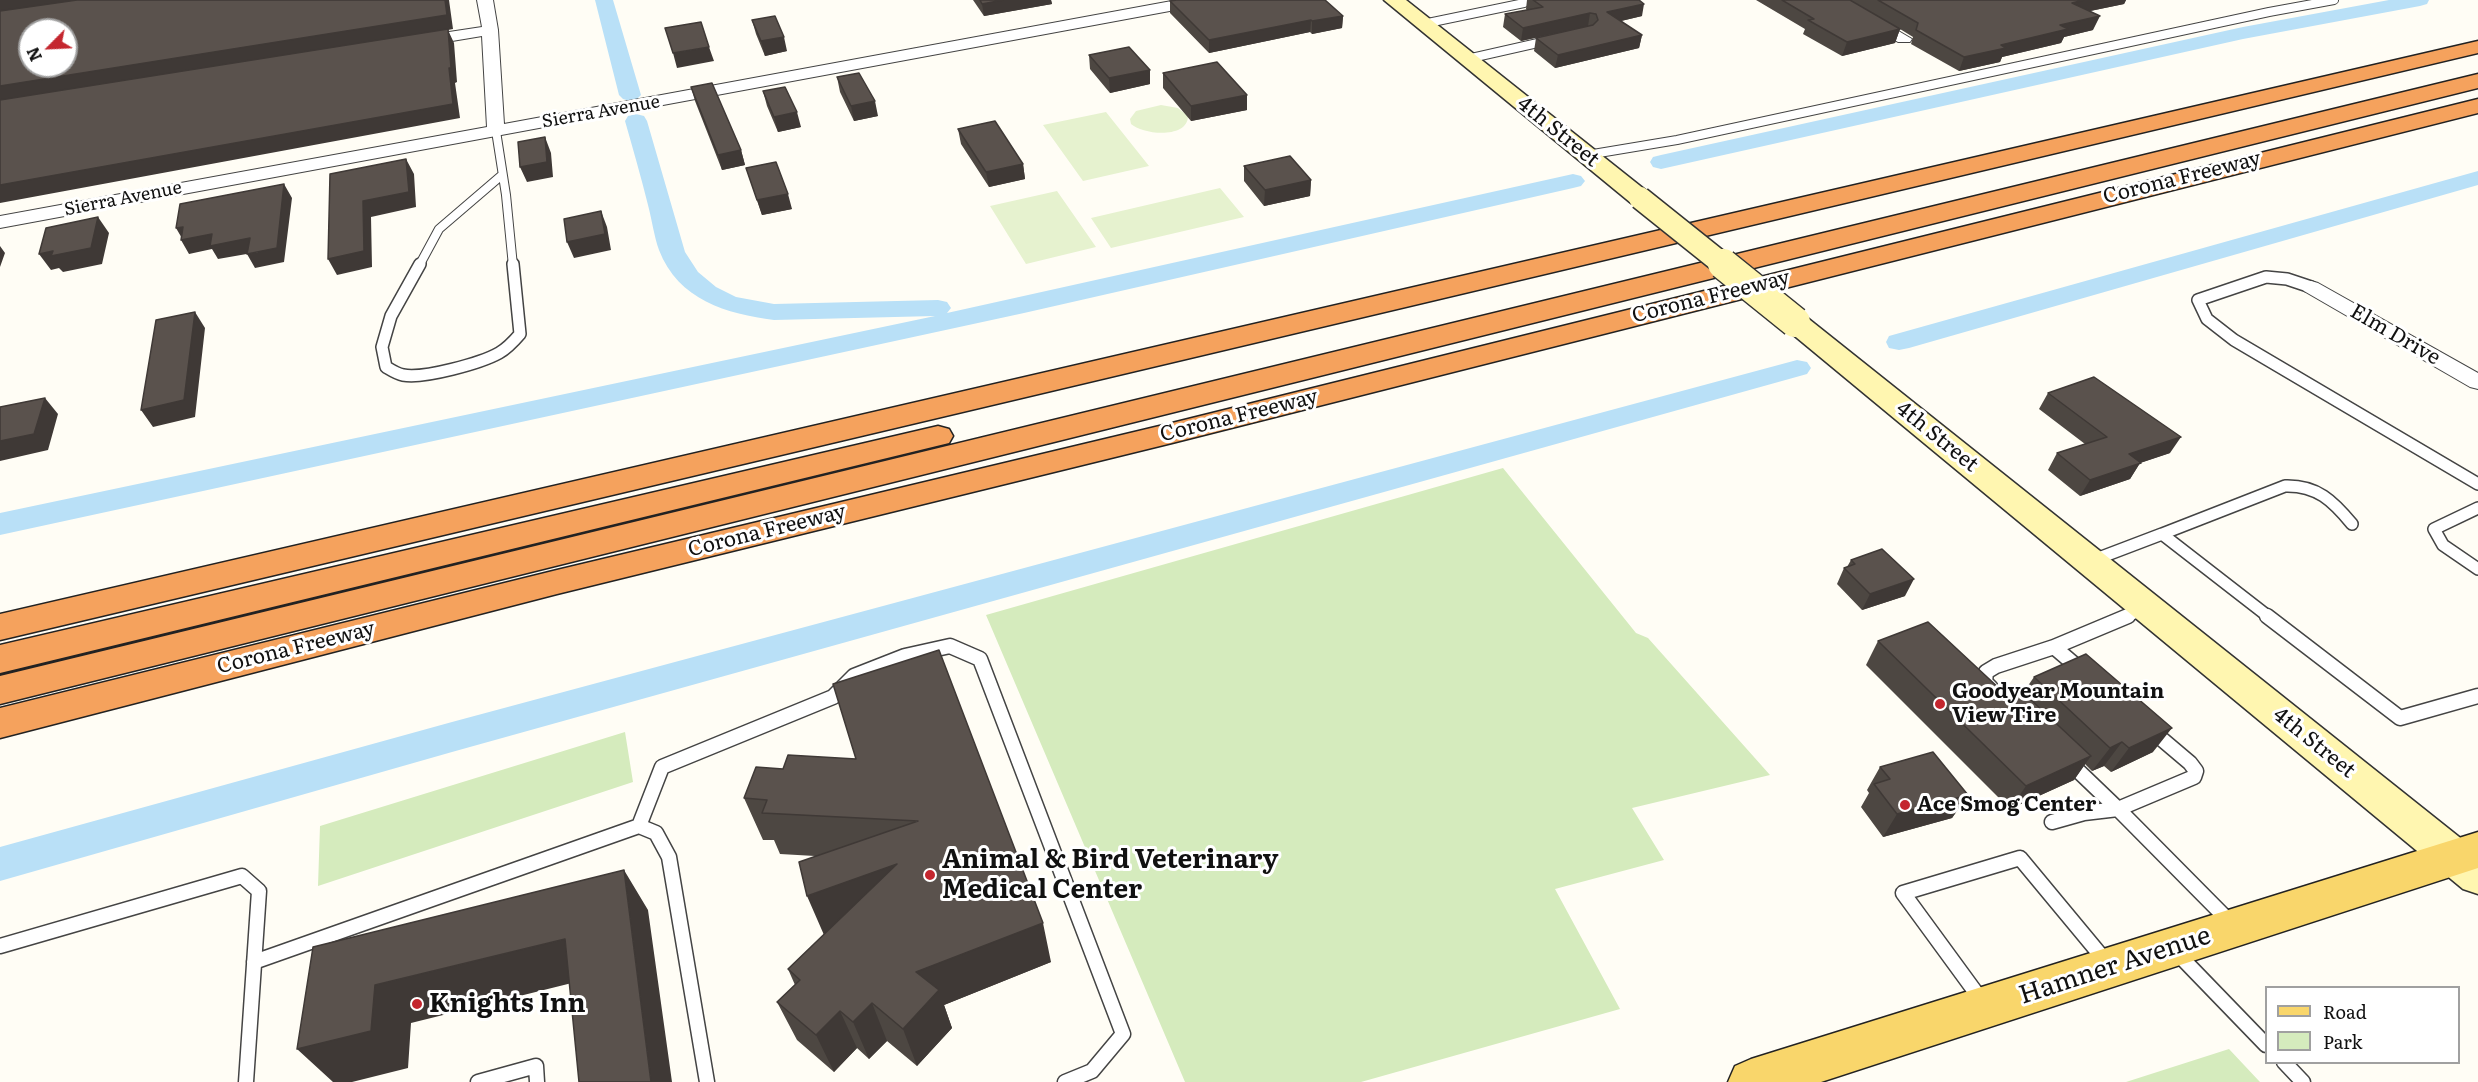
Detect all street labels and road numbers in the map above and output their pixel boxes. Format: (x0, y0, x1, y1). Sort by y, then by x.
street label: Sierra Avenue (540, 91, 662, 133)
street label: 4th Street (1512, 91, 1604, 173)
street label: Corona Freeway (2100, 146, 2264, 210)
street label: Sierra Avenue (62, 177, 184, 221)
street label: Corona Freeway (1629, 265, 1793, 329)
street label: Elm Drive (2345, 299, 2445, 371)
street label: Corona Freeway (1157, 384, 1321, 448)
street label: 4th Street (1891, 396, 1983, 478)
street label: Corona Freeway (685, 499, 849, 563)
street label: Corona Freeway (214, 616, 378, 680)
street label: 4th Street (2268, 702, 2360, 784)
street label: Hamner Avenue (2015, 920, 2215, 1012)

